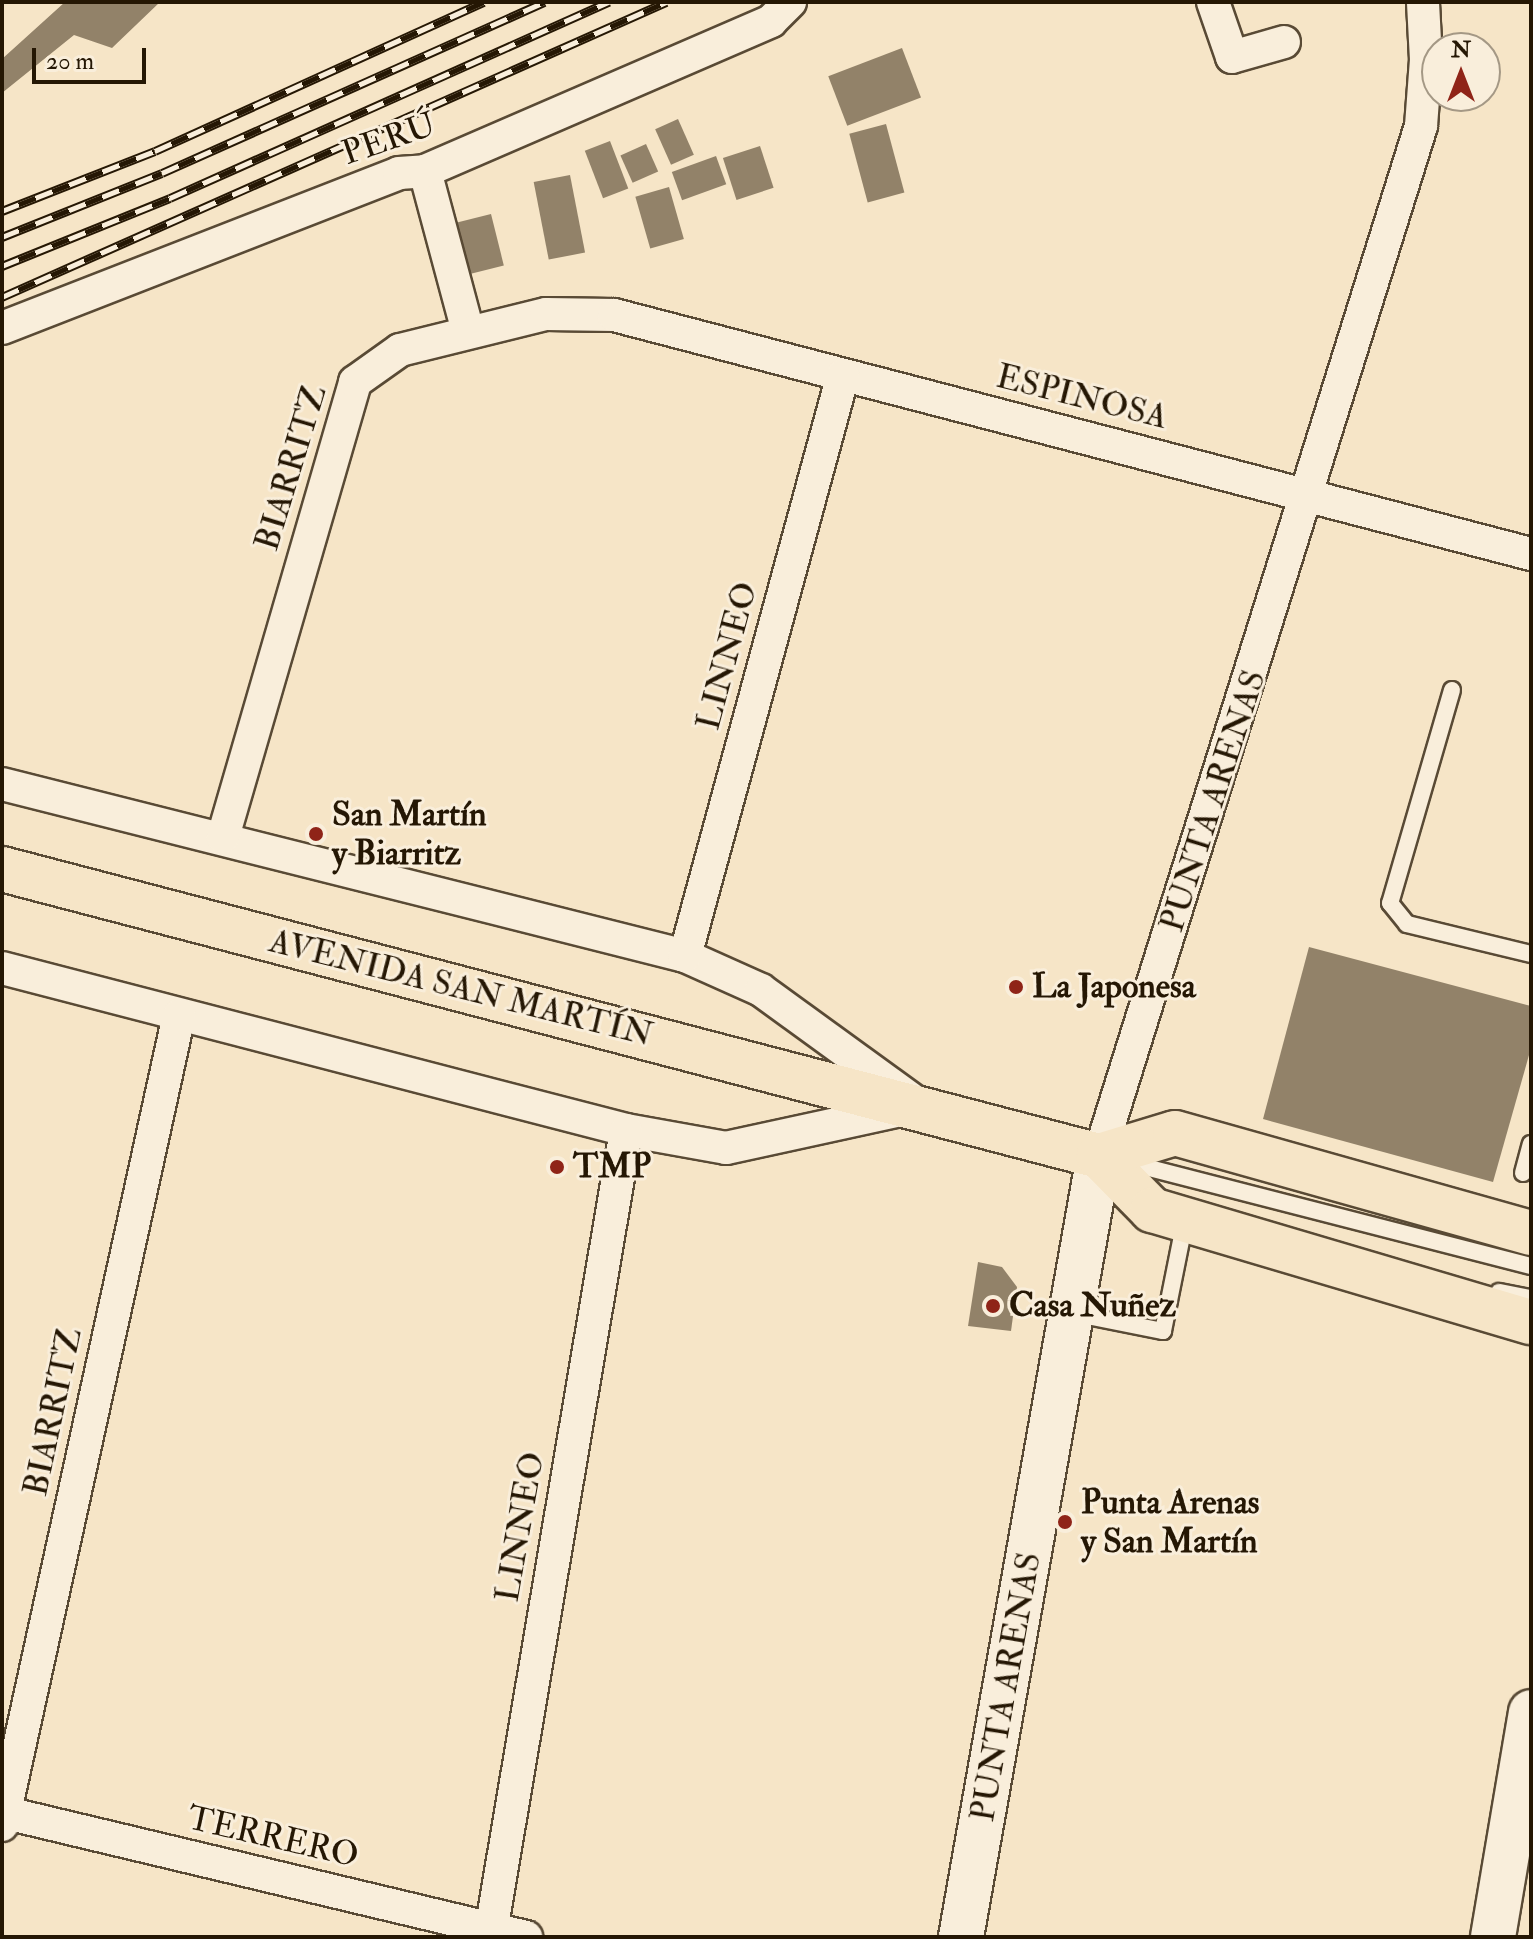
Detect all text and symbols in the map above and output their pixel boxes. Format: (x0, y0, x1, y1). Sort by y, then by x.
scale bar (36, 32, 150, 82)
north arrow (1421, 32, 1501, 112)
text: N (1451, 36, 1471, 64)
text: 20 m (46, 46, 94, 77)
street label: PERÚ (337, 104, 441, 174)
street label: ESPINOSA (992, 356, 1172, 438)
street label: BIARRITZ (247, 380, 335, 556)
street label: LINNEO (688, 578, 766, 734)
street label: PUNTA ARENAS (1151, 665, 1275, 937)
place label: San Martín y Biarritz (332, 794, 487, 874)
marker: San Martín y Biarritz (307, 825, 325, 843)
street label: AVENIDA SAN MARTÍN (265, 921, 657, 1055)
place label: La Japonesa (1032, 967, 1196, 1007)
marker: La Japonesa (1007, 978, 1025, 996)
place label: TMP (573, 1147, 651, 1187)
marker: TMP (548, 1158, 566, 1176)
place label: Casa Nuñez (1009, 1286, 1176, 1326)
marker: Casa Nuñez (984, 1297, 1002, 1315)
street label: BIARRITZ (15, 1324, 91, 1500)
street label: LINNEO (487, 1449, 553, 1605)
place label: Punta Arenas y San Martín (1081, 1482, 1260, 1562)
marker: Punta Arenas y San Martín (1056, 1513, 1074, 1531)
street label: PUNTA ARENAS (962, 1549, 1050, 1825)
street label: TERRERO (184, 1798, 362, 1876)

